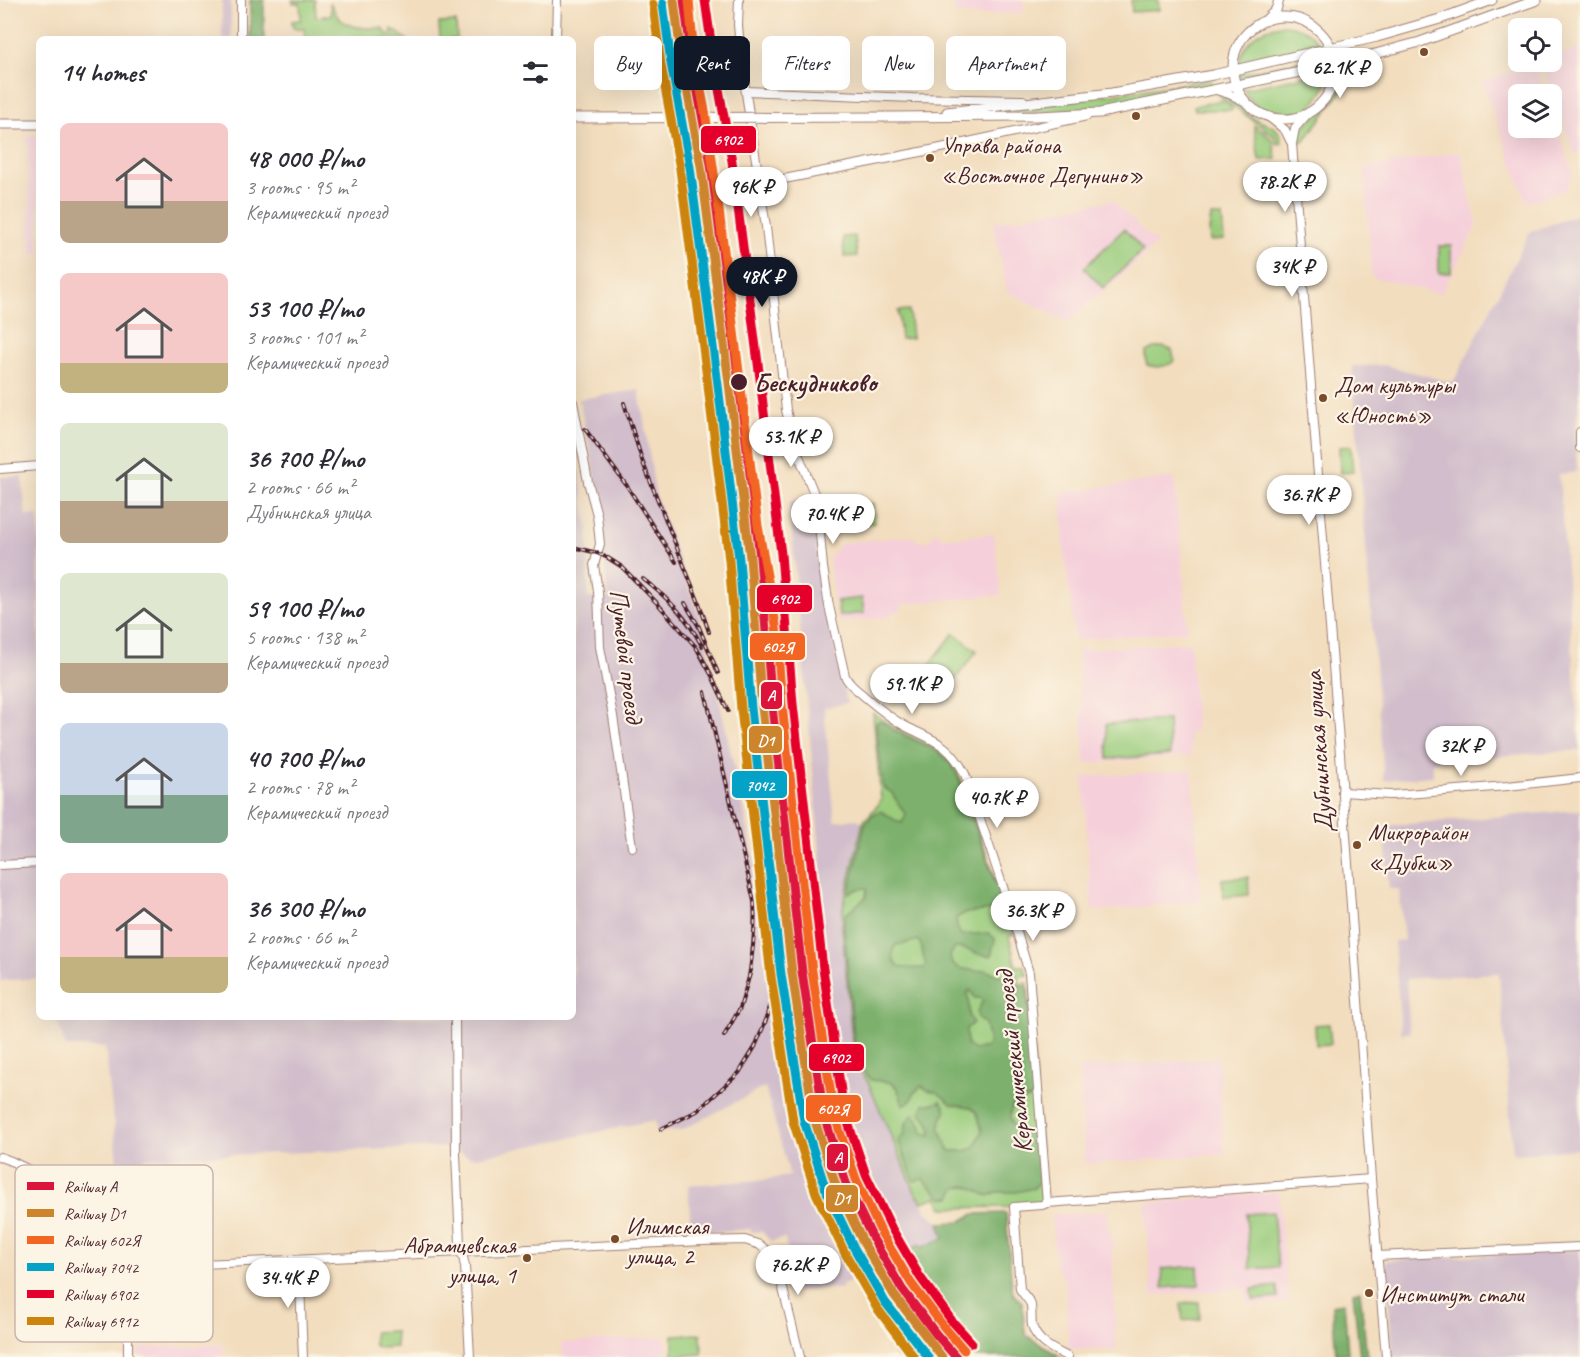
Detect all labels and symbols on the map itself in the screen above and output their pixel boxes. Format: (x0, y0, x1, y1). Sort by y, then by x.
unlabelled marker (1418, 46, 1430, 58)
pin: 62.1K ₽ (1285, 48, 1395, 99)
unlabelled marker (1130, 110, 1142, 122)
line badge: 6902 (700, 125, 757, 154)
text: 6902 (714, 130, 744, 150)
place label: Управа района «Восточное Дегунино» (941, 130, 1143, 190)
marker: Управа района «Восточное Дегунино» (924, 152, 936, 164)
pin: 78.2K ₽ (1230, 162, 1340, 213)
pin: 96K ₽ (709, 167, 793, 218)
pin: 34K ₽ (1250, 247, 1334, 298)
pin: 48K ₽ (720, 257, 804, 308)
place label: Бескудниково (754, 366, 879, 399)
place label: Дом культуры «Юность» (1334, 370, 1457, 430)
marker: Бескудниково (729, 372, 749, 392)
marker: Дом культуры «Юность» (1317, 392, 1329, 404)
pin: 53.1K ₽ (736, 417, 846, 468)
pin: 36.7K ₽ (1254, 475, 1364, 526)
pin: 70.4K ₽ (778, 494, 888, 545)
line badge: 6902 (756, 584, 813, 613)
street label: Путевой проезд (602, 587, 651, 727)
text: 6902 (771, 589, 801, 609)
line badge: 602Я (749, 632, 806, 661)
text: 602Я (762, 637, 796, 657)
pin: 59.1K ₽ (857, 664, 967, 715)
street label: Дубнинская улица (1296, 668, 1341, 834)
line badge: A (760, 681, 783, 710)
text: A (767, 686, 777, 706)
line badge: D1 (748, 725, 783, 754)
pin: 32K ₽ (1419, 726, 1503, 777)
text: D1 (758, 731, 776, 751)
line badge: 7042 (731, 770, 788, 799)
text: 7042 (746, 776, 776, 796)
pin: 40.7K ₽ (942, 778, 1052, 829)
place label: Микрорайон «Дубки» (1368, 817, 1470, 877)
marker: Микрорайон «Дубки» (1351, 839, 1363, 851)
pin: 36.3K ₽ (978, 891, 1088, 942)
street label: Керамический проезд (987, 966, 1039, 1155)
line badge: 6902 (808, 1043, 865, 1072)
text: 6902 (822, 1048, 852, 1068)
line badge: 602Я (805, 1094, 862, 1123)
text: 602Я (817, 1099, 851, 1119)
line badge: A (826, 1143, 849, 1172)
text: A (834, 1148, 844, 1168)
legend (15, 1165, 213, 1342)
text: Railway A (64, 1177, 118, 1197)
line badge: D1 (825, 1184, 859, 1213)
text: D1 (834, 1189, 852, 1209)
text: Railway D1 (64, 1204, 127, 1224)
place label: Илимская улица, 2 (624, 1211, 710, 1271)
place label: Абрамцевская улица, 1 (403, 1230, 517, 1290)
text: Railway 602Я (64, 1231, 142, 1251)
marker: Илимская улица, 2 (609, 1233, 621, 1245)
pin: 76.2K ₽ (743, 1245, 853, 1296)
marker: Абрамцевская улица, 1 (521, 1252, 533, 1264)
text: Railway 7042 (64, 1258, 140, 1278)
pin: 34.4K ₽ (233, 1258, 343, 1309)
place label: Институт стали (1380, 1279, 1526, 1309)
text: Railway 6902 (64, 1285, 140, 1305)
marker: Институт стали (1363, 1287, 1375, 1299)
text: Railway 6912 (64, 1312, 140, 1332)

